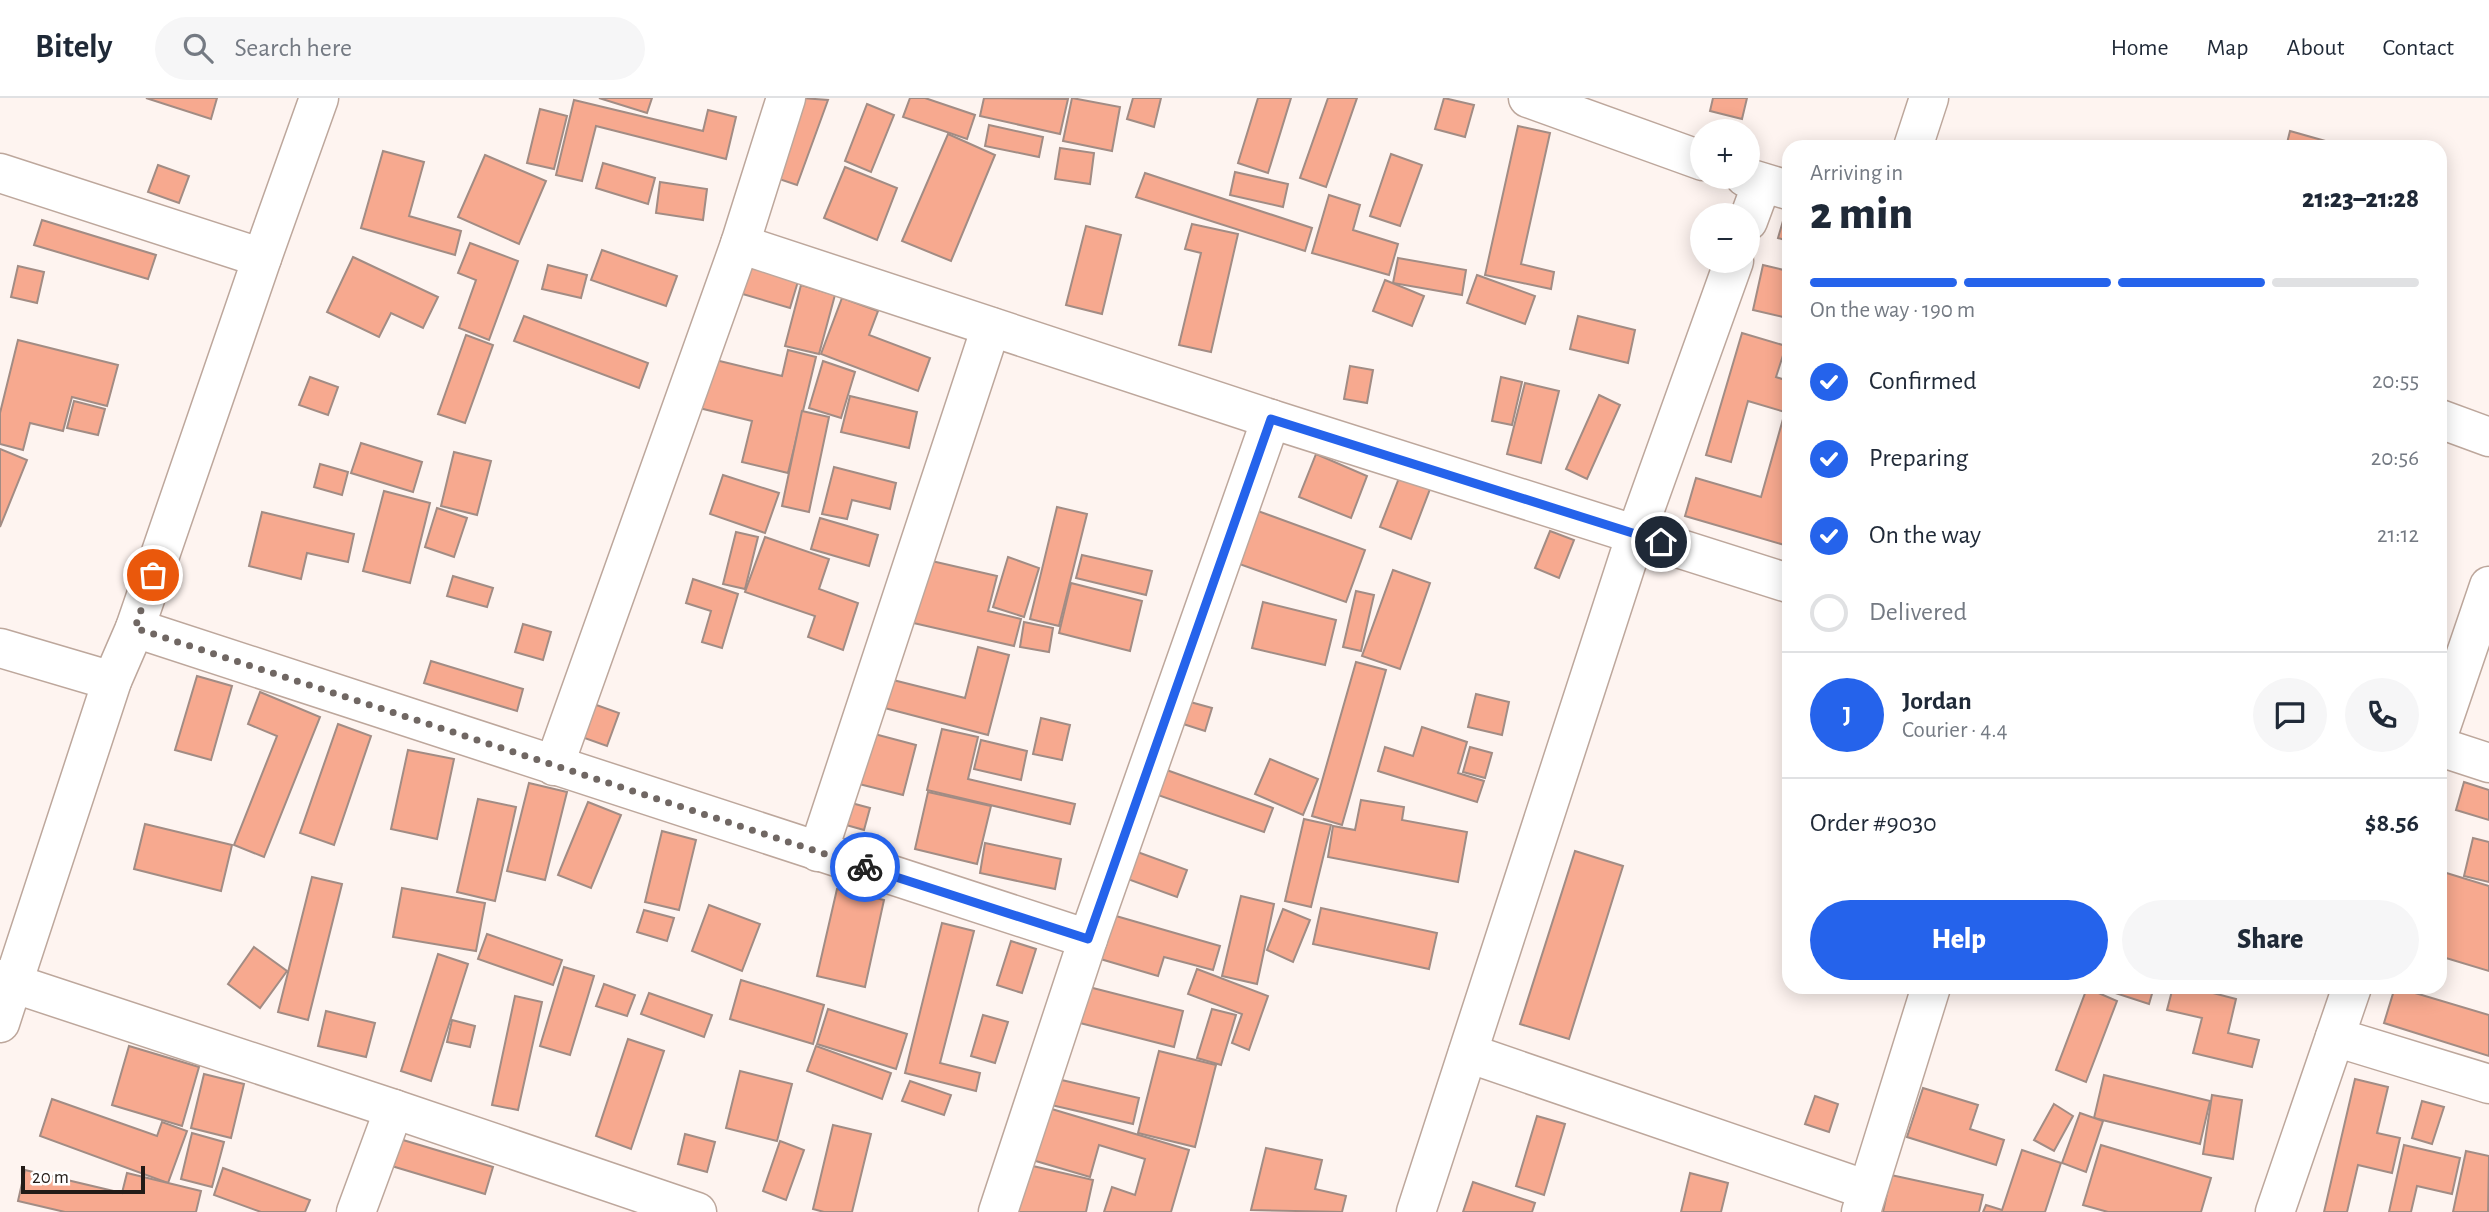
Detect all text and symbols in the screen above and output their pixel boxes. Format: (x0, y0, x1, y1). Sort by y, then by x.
search box (155, 17, 645, 80)
icon: search (179, 29, 217, 67)
text: Bitely (35, 31, 113, 64)
text: Search here (235, 35, 352, 61)
text: Home (2111, 36, 2169, 60)
text: Map (2207, 36, 2249, 60)
text: About (2287, 36, 2344, 60)
text: Contact (2382, 36, 2454, 60)
map controls (1690, 119, 1760, 273)
button: + (1690, 119, 1760, 189)
text: Arriving in (1810, 162, 1903, 185)
text: 21:23–21:28 (2302, 186, 2419, 212)
text: 2 min (1810, 191, 1913, 237)
button: − (1690, 203, 1760, 273)
text: On the way · 190 m (1810, 299, 1975, 322)
icon: check (1810, 363, 1848, 401)
text: Confirmed (1869, 368, 1977, 394)
text: 20:55 (2372, 370, 2419, 393)
icon: check (1810, 440, 1848, 478)
text: Preparing (1869, 445, 1968, 471)
text: 20:56 (2371, 447, 2419, 470)
pin (1631, 512, 1691, 572)
icon: check (1810, 517, 1848, 555)
text: On the way (1869, 522, 1981, 548)
icon: home (1642, 523, 1680, 561)
text: 21:12 (2377, 524, 2419, 547)
pin (123, 545, 183, 605)
icon: bag (134, 556, 172, 594)
text: Delivered (1869, 599, 1967, 625)
button: chat (2253, 678, 2327, 752)
button: phone (2345, 678, 2419, 752)
text: Jordan (1902, 688, 1972, 714)
text: J (1843, 702, 1851, 728)
text: Courier · 4.4 (1902, 719, 2008, 742)
text: Order #9030 (1810, 810, 1937, 836)
text: $8.56 (2365, 810, 2419, 836)
courier (830, 832, 900, 902)
icon: bike (846, 848, 884, 886)
button: Help (1810, 900, 2108, 980)
button: Share (2122, 900, 2419, 980)
scale bar (21, 1163, 145, 1195)
text: 20 m (32, 1168, 69, 1187)

